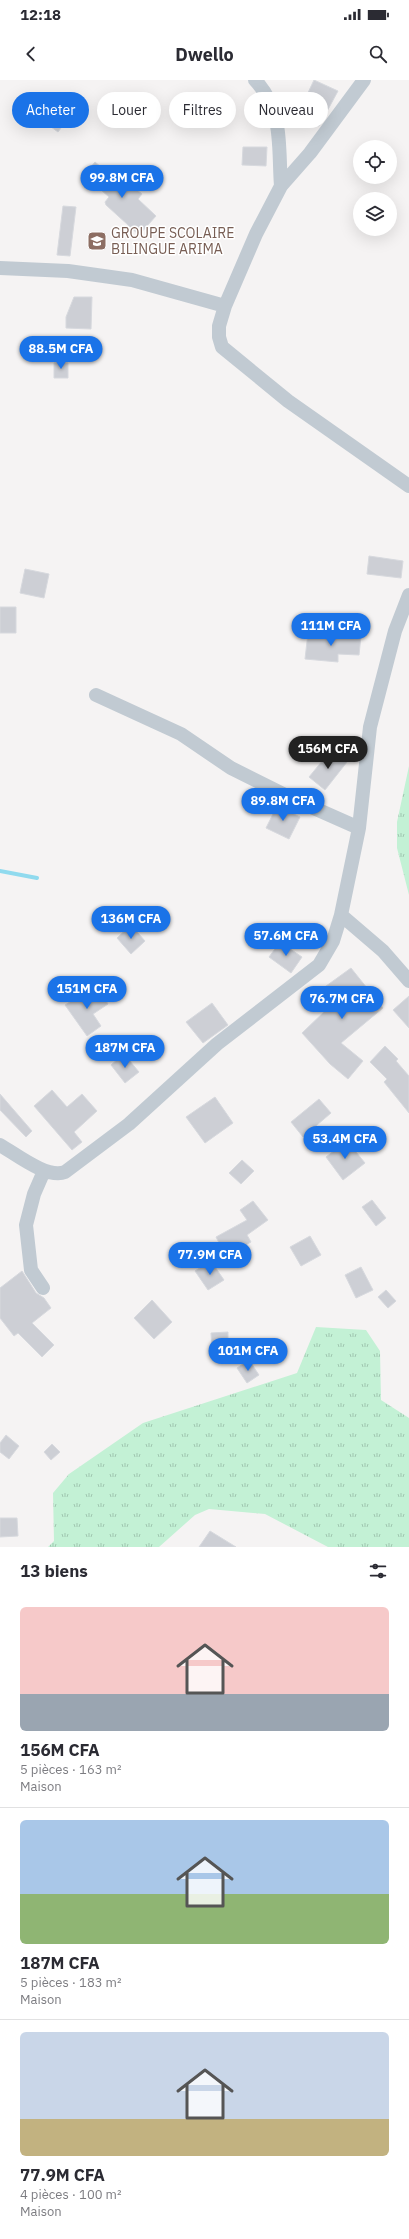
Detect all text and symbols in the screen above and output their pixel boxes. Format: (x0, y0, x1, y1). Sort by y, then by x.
text: 12:18 (20, 5, 61, 24)
icon: back (20, 43, 42, 65)
text: Dwello (175, 43, 234, 66)
icon: search (367, 43, 389, 65)
chip: Acheter (12, 92, 89, 128)
chip: Louer (97, 92, 161, 128)
chip: Filtres (169, 92, 236, 128)
chip: Nouveau (244, 92, 328, 128)
map controls (353, 140, 397, 236)
button: locate (353, 140, 397, 184)
pin: 99.8M CFA (76, 165, 168, 199)
text: 99.8M CFA (90, 169, 155, 186)
button: layers (353, 192, 397, 236)
place label: GROUPE SCOLAIRE BILINGUE ARIMA (111, 224, 234, 258)
school or university icon: GROUPE SCOLAIRE BILINGUE ARIMA (86, 230, 108, 252)
pin: 88.5M CFA (15, 336, 107, 370)
text: 88.5M CFA (29, 340, 94, 357)
pin: 111M CFA (290, 613, 372, 647)
text: 111M CFA (301, 617, 361, 634)
pin: 156M CFA (287, 736, 369, 770)
text: 156M CFA (298, 740, 358, 757)
pin: 89.8M CFA (237, 788, 329, 822)
text: 89.8M CFA (251, 792, 316, 809)
pin: 136M CFA (90, 906, 172, 940)
text: 136M CFA (101, 910, 161, 927)
pin: 57.6M CFA (240, 923, 332, 957)
text: 57.6M CFA (254, 927, 319, 944)
pin: 151M CFA (46, 976, 128, 1010)
text: 151M CFA (57, 980, 117, 997)
pin: 76.7M CFA (296, 986, 388, 1020)
text: 76.7M CFA (310, 990, 375, 1007)
pin: 187M CFA (84, 1035, 166, 1069)
text: 187M CFA (95, 1039, 155, 1056)
pin: 53.4M CFA (299, 1126, 391, 1160)
text: 53.4M CFA (313, 1130, 378, 1147)
pin: 77.9M CFA (164, 1242, 256, 1276)
text: 77.9M CFA (178, 1246, 243, 1263)
pin: 101M CFA (207, 1338, 289, 1372)
text: 101M CFA (218, 1342, 278, 1359)
text: 13 biens (20, 1560, 88, 1582)
icon: filters (367, 1560, 389, 1582)
icon: home (169, 1633, 241, 1705)
text: 156M CFA (20, 1739, 100, 1761)
text: 5 pièces · 163 m² (20, 1761, 121, 1778)
text: Maison (20, 1778, 62, 1795)
icon: home (169, 1846, 241, 1918)
text: 187M CFA (20, 1952, 100, 1974)
text: 5 pièces · 183 m² (20, 1974, 121, 1991)
text: Maison (20, 1991, 62, 2008)
icon: home (169, 2058, 241, 2130)
text: 77.9M CFA (20, 2164, 105, 2186)
text: 4 pièces · 100 m² (20, 2186, 121, 2203)
text: Maison (20, 2203, 62, 2220)

